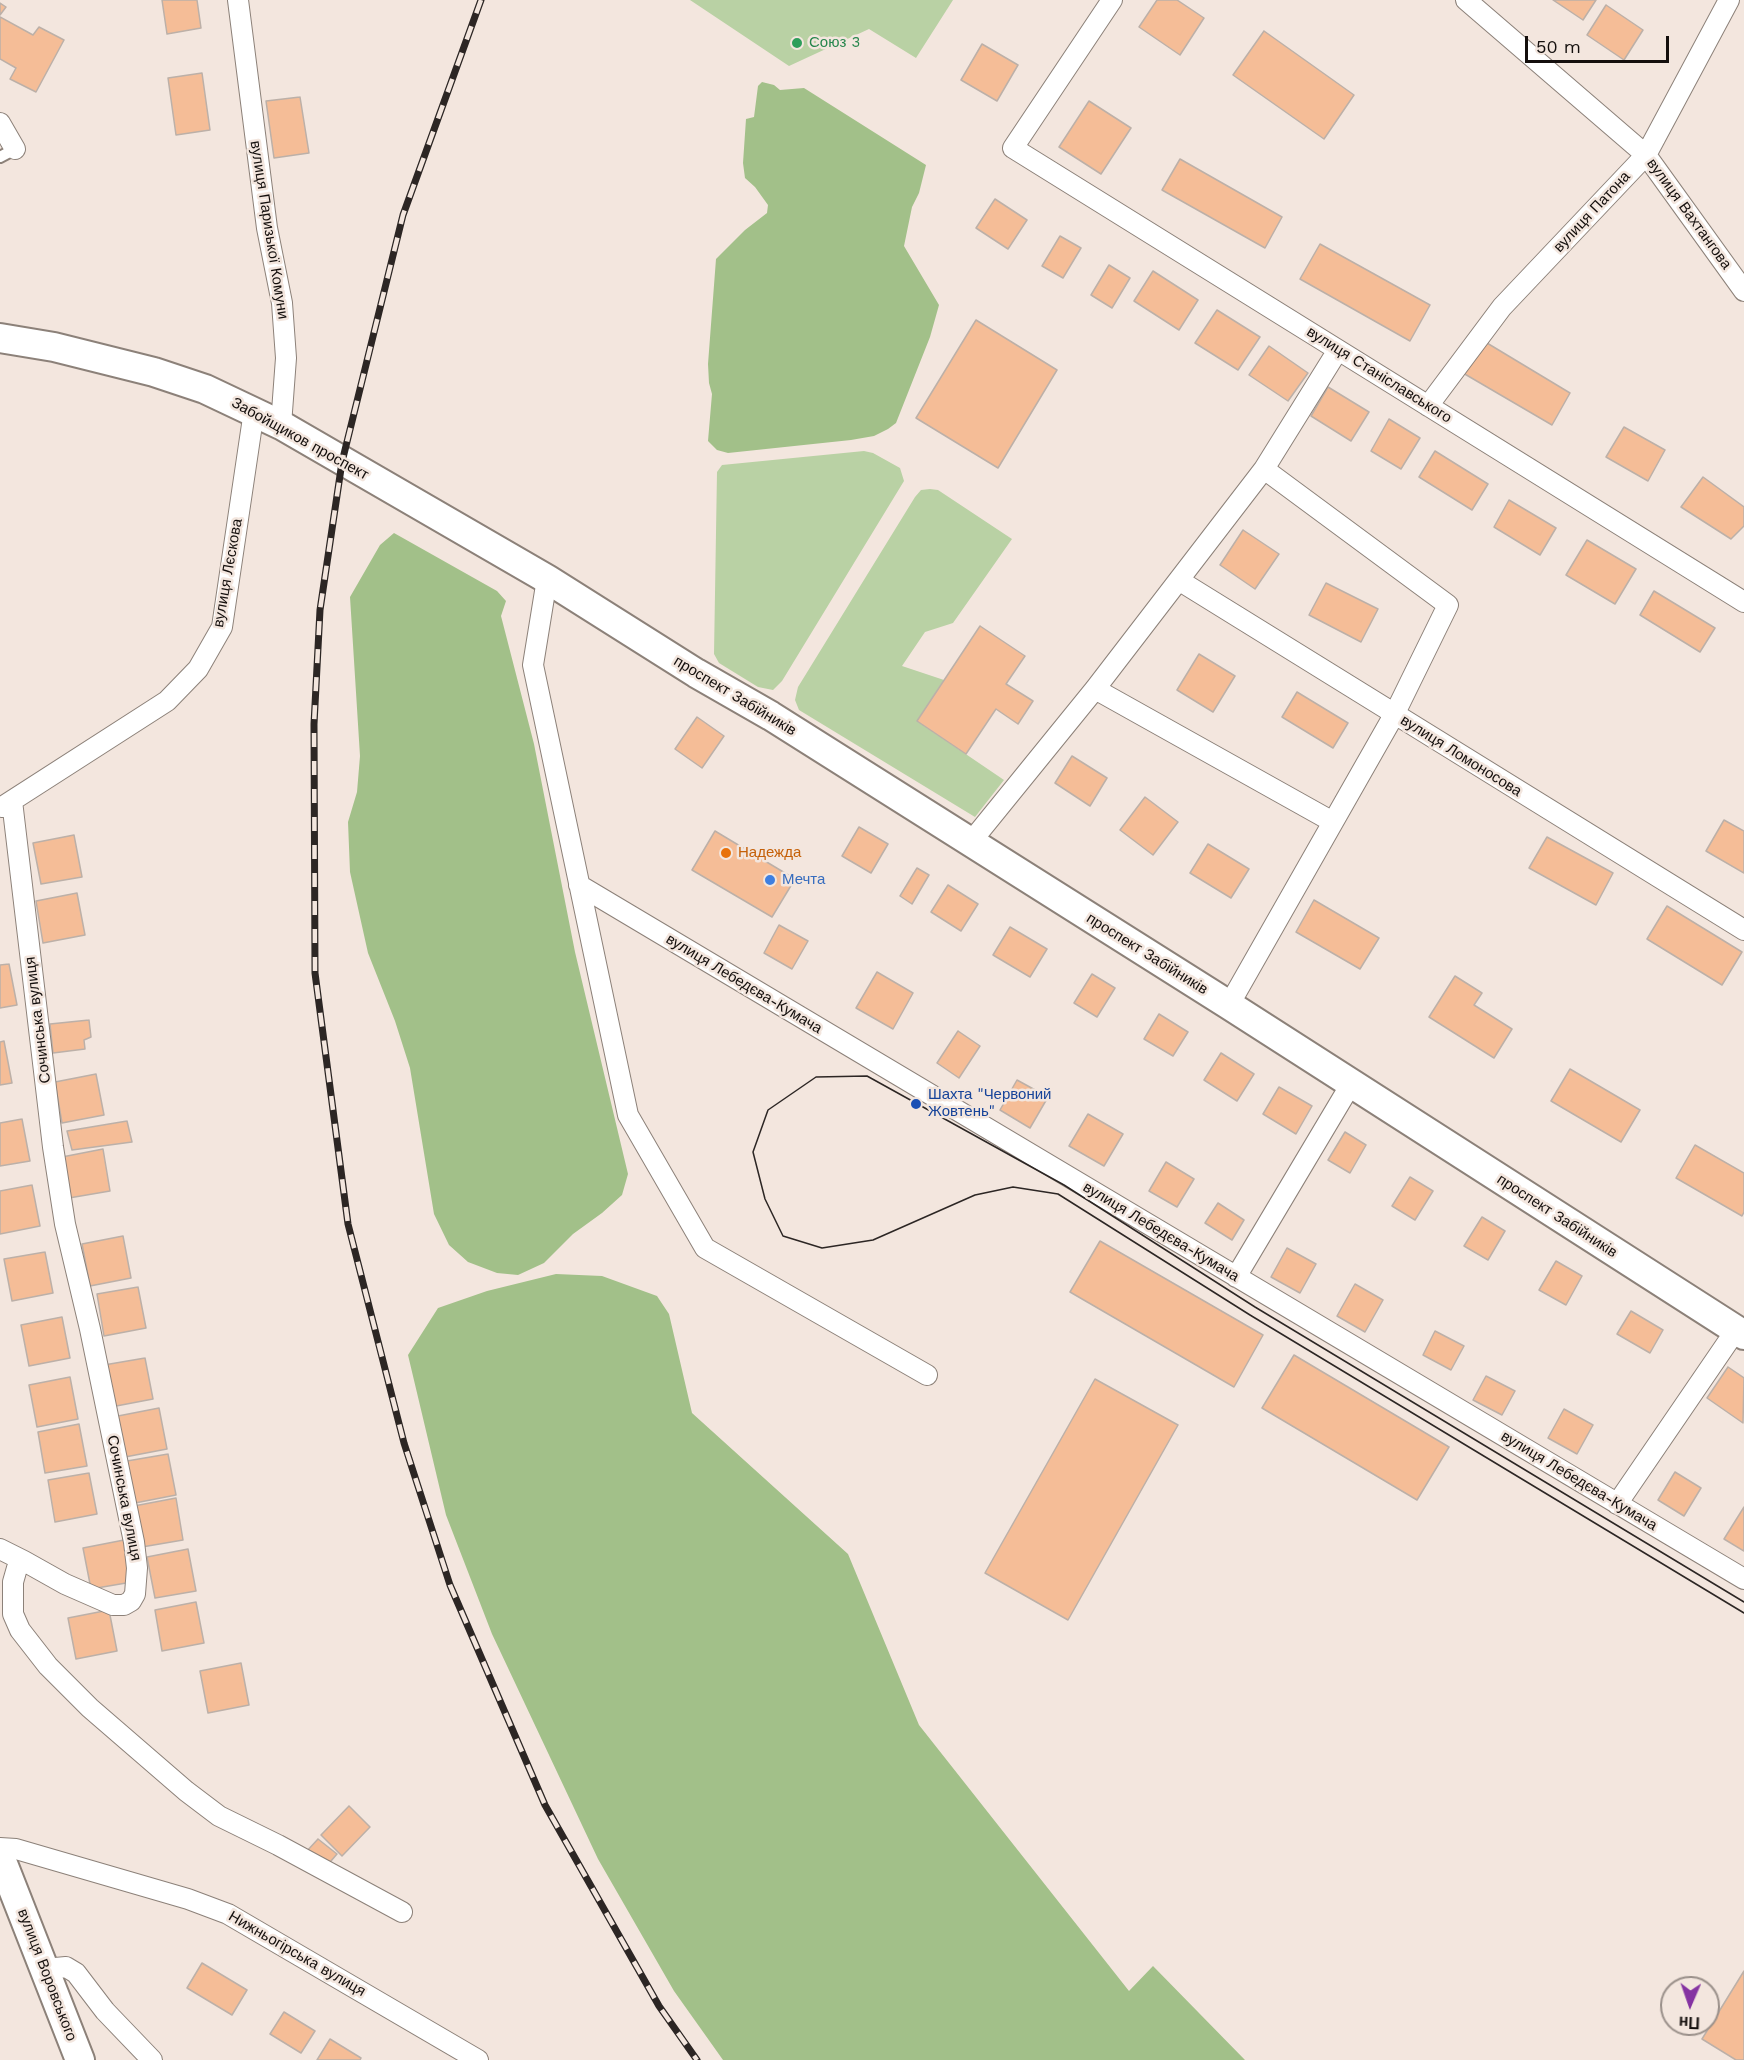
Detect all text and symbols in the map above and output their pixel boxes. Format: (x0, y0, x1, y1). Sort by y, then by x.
scale bar (1528, 24, 1672, 62)
place label: Союз 3 (809, 34, 860, 52)
marker: Союз 3 (790, 36, 804, 50)
text: 50 m (1536, 36, 1581, 57)
street label: вулиця Паризької Комуни (246, 140, 292, 320)
street label: вулиця Вахтангова (1643, 155, 1735, 273)
street label: вулиця Патона (1550, 168, 1634, 256)
street label: вулиця Станіславського (1303, 323, 1455, 427)
street label: Забойщиков проспект (228, 394, 372, 484)
street label: вулиця Лєскова (210, 517, 246, 629)
street label: проспект Забійників (670, 652, 800, 740)
street label: вулиця Ломоносова (1397, 711, 1525, 801)
place label: Надежда (738, 844, 801, 862)
marker: Надежда (719, 846, 733, 860)
place label: Мечта (782, 871, 825, 889)
marker: Мечта (763, 873, 777, 887)
street label: проспект Забійників (1083, 909, 1211, 999)
street label: вулиця Лебедєва-Кумача (663, 930, 825, 1038)
street label: Сочинська вулиця (21, 956, 55, 1084)
place label: Шахта "Червоний Жовтень" (928, 1086, 1051, 1121)
marker: Шахта "Червоний Жовтень" (909, 1097, 923, 1111)
street label: проспект Забійників (1494, 1170, 1620, 1262)
street label: вулиця Лебедєва-Кумача (1080, 1178, 1242, 1286)
street label: вулиця Лебедєва-Кумача (1498, 1427, 1660, 1535)
street label: Сочинська вулиця (103, 1434, 145, 1562)
street label: вулиця Воровського (13, 1906, 81, 2044)
street label: Нижньогірська вулиця (225, 1907, 369, 2001)
north arrow (1660, 1976, 1720, 2036)
text: Пн (1679, 2013, 1700, 2032)

